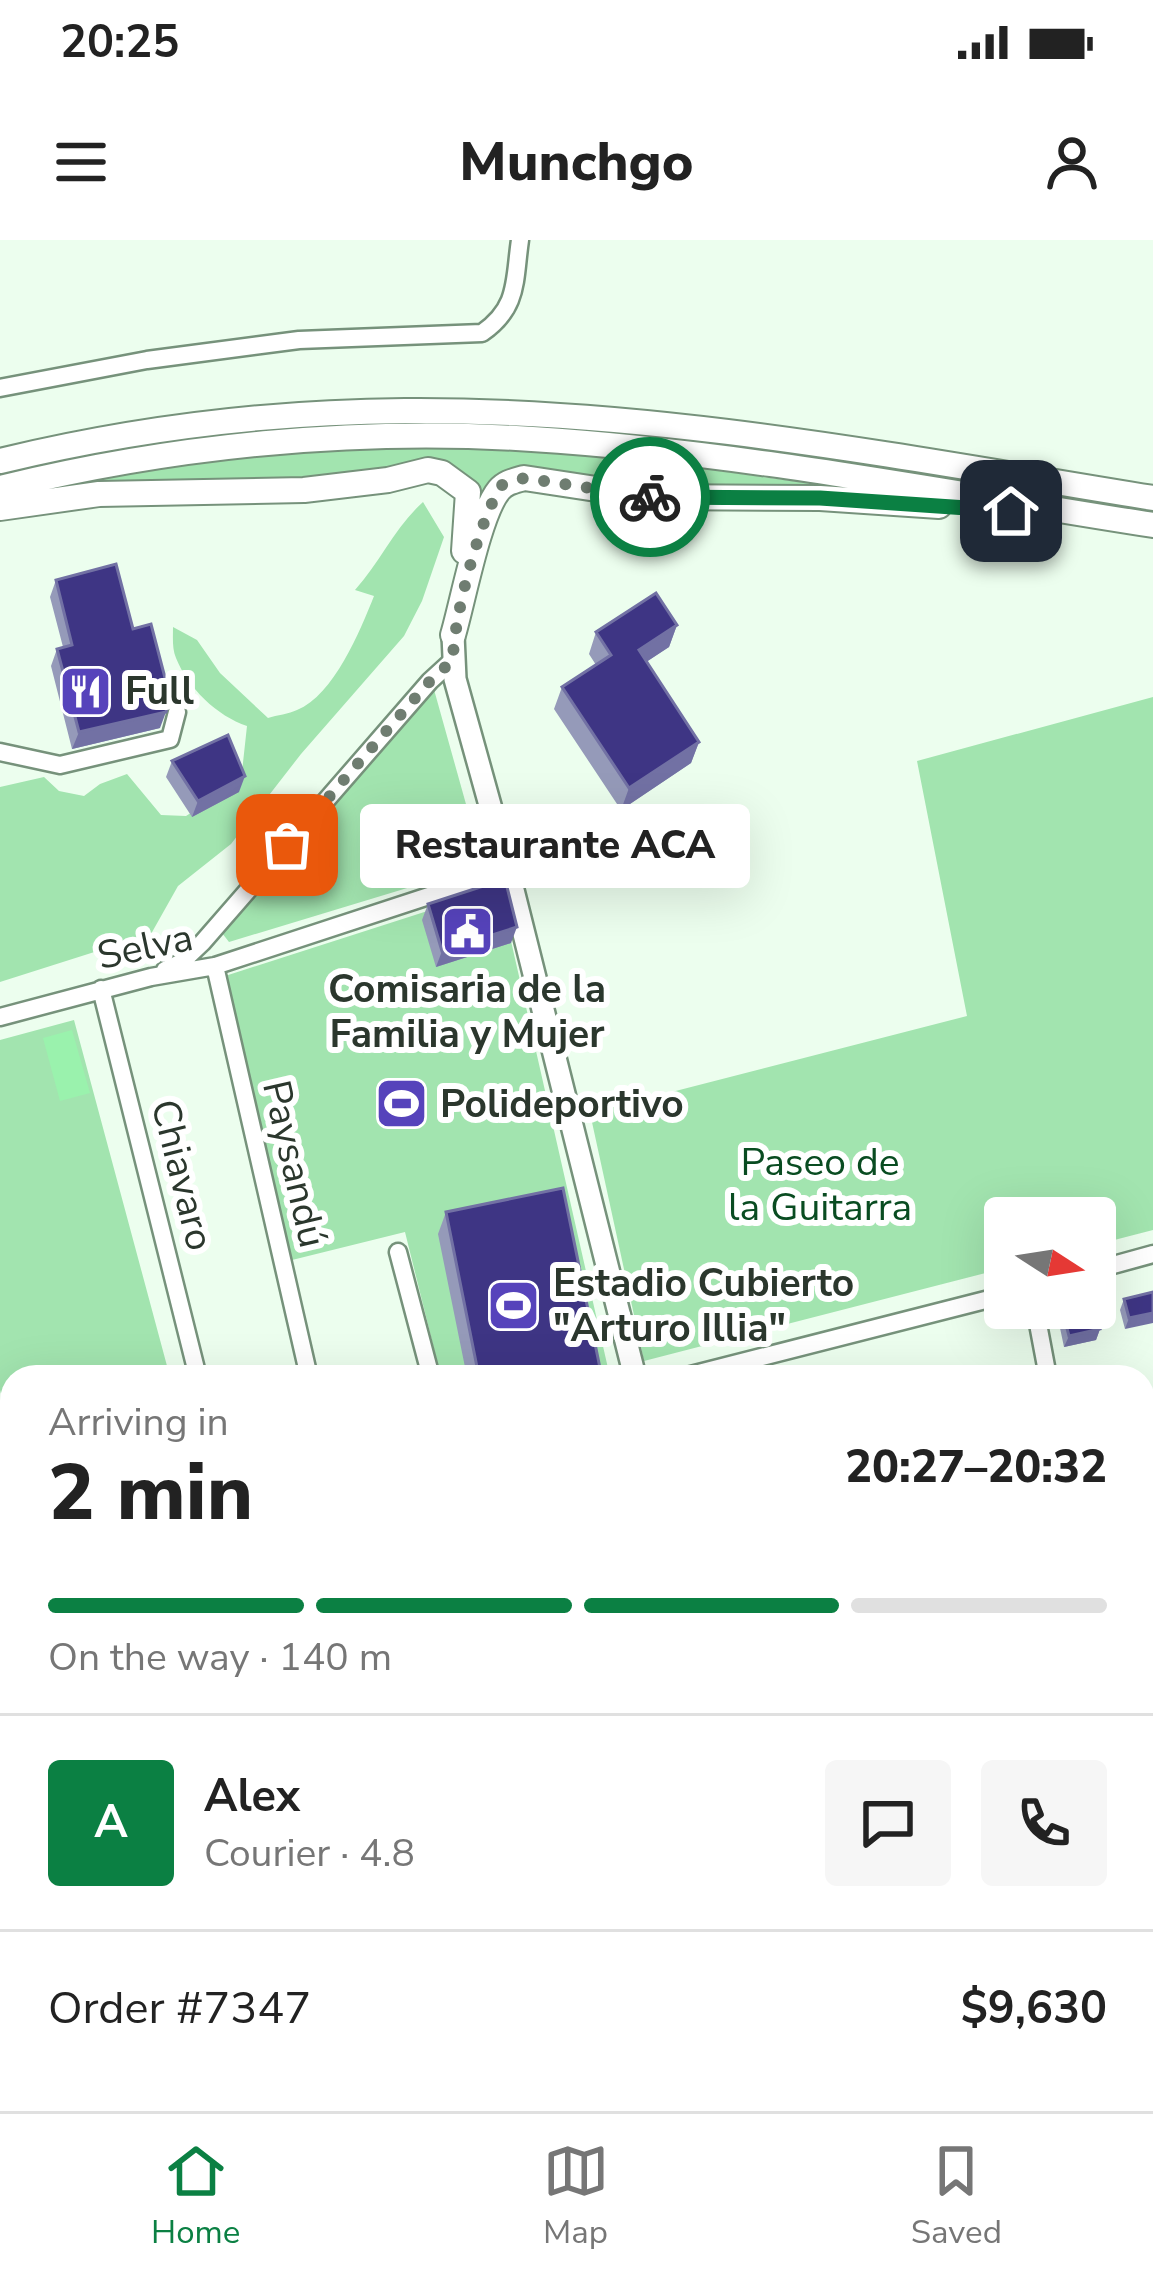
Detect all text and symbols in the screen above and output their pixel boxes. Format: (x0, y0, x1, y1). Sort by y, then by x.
text: 20:25 (60, 12, 179, 73)
text: Munchgo (459, 125, 694, 199)
icon: menu (48, 129, 114, 195)
icon: person (1039, 129, 1105, 195)
courier (590, 437, 710, 557)
pin (960, 460, 1062, 562)
icon: bike (617, 464, 683, 530)
icon: home (978, 478, 1044, 544)
restaurant icon: Full (58, 663, 114, 719)
place label: Full (125, 665, 194, 718)
pin (236, 794, 338, 896)
callout: Restaurante ACA (359, 803, 749, 887)
icon: bag (254, 812, 320, 878)
text: Restaurante ACA (395, 819, 715, 872)
public building icon: Comisaria de la Familia y Mujer (439, 904, 495, 960)
street label: Selva (92, 911, 198, 983)
place label: Comisaria de la Familia y Mujer (328, 963, 606, 1061)
street label: Paysandú (249, 1075, 339, 1253)
sports icon: Polideportivo (373, 1076, 429, 1132)
place label: Polideportivo (440, 1078, 684, 1131)
street label: Chiavaro (138, 1094, 226, 1256)
park label: Paseo de la Guitarra (728, 1136, 912, 1234)
north arrow (984, 1197, 1116, 1329)
map controls (984, 1197, 1116, 1329)
place label: Estadio Cubierto "Arturo Illia" (553, 1257, 854, 1355)
sports icon: Estadio Cubierto "Arturo Illia" (486, 1277, 542, 1333)
text: Arriving in (48, 1396, 229, 1449)
text: 20:27–20:32 (845, 1437, 1107, 1498)
text: 2 min (48, 1440, 253, 1547)
text: On the way · 140 m (48, 1631, 392, 1684)
button: chat (825, 1760, 951, 1886)
button: phone (981, 1760, 1107, 1886)
text: Alex (204, 1766, 300, 1827)
text: A (94, 1792, 128, 1853)
text: Courier · 4.8 (204, 1827, 415, 1880)
text: Order #7347 (48, 1978, 311, 2039)
text: $9,630 (961, 1978, 1107, 2039)
tab: Home (151, 2138, 240, 2255)
tab: Map (543, 2138, 609, 2255)
tab: Saved (911, 2138, 1002, 2255)

